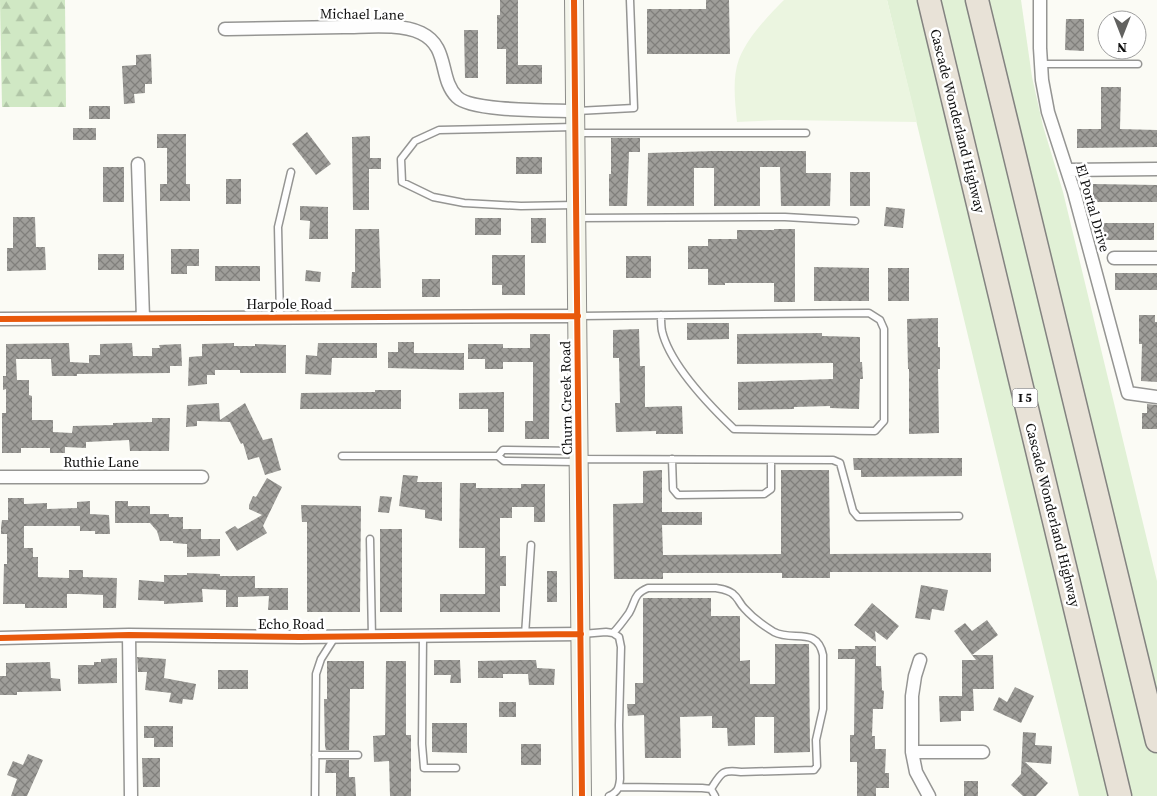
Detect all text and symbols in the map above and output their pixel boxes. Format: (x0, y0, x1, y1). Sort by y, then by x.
street label: Michael Lane (320, 3, 404, 25)
north arrow (1097, 10, 1147, 60)
street label: Cascade Wonderland Highway (925, 27, 991, 216)
text: N (1117, 38, 1127, 58)
street label: El Portal Drive (1071, 162, 1115, 254)
street label: Harpole Road (246, 294, 332, 314)
street label: Churn Creek Road (555, 341, 577, 455)
road number: I 5 (1012, 388, 1038, 408)
street label: Cascade Wonderland Highway (1020, 421, 1086, 610)
street label: Ruthie Lane (63, 452, 139, 472)
street label: Echo Road (258, 614, 324, 634)

